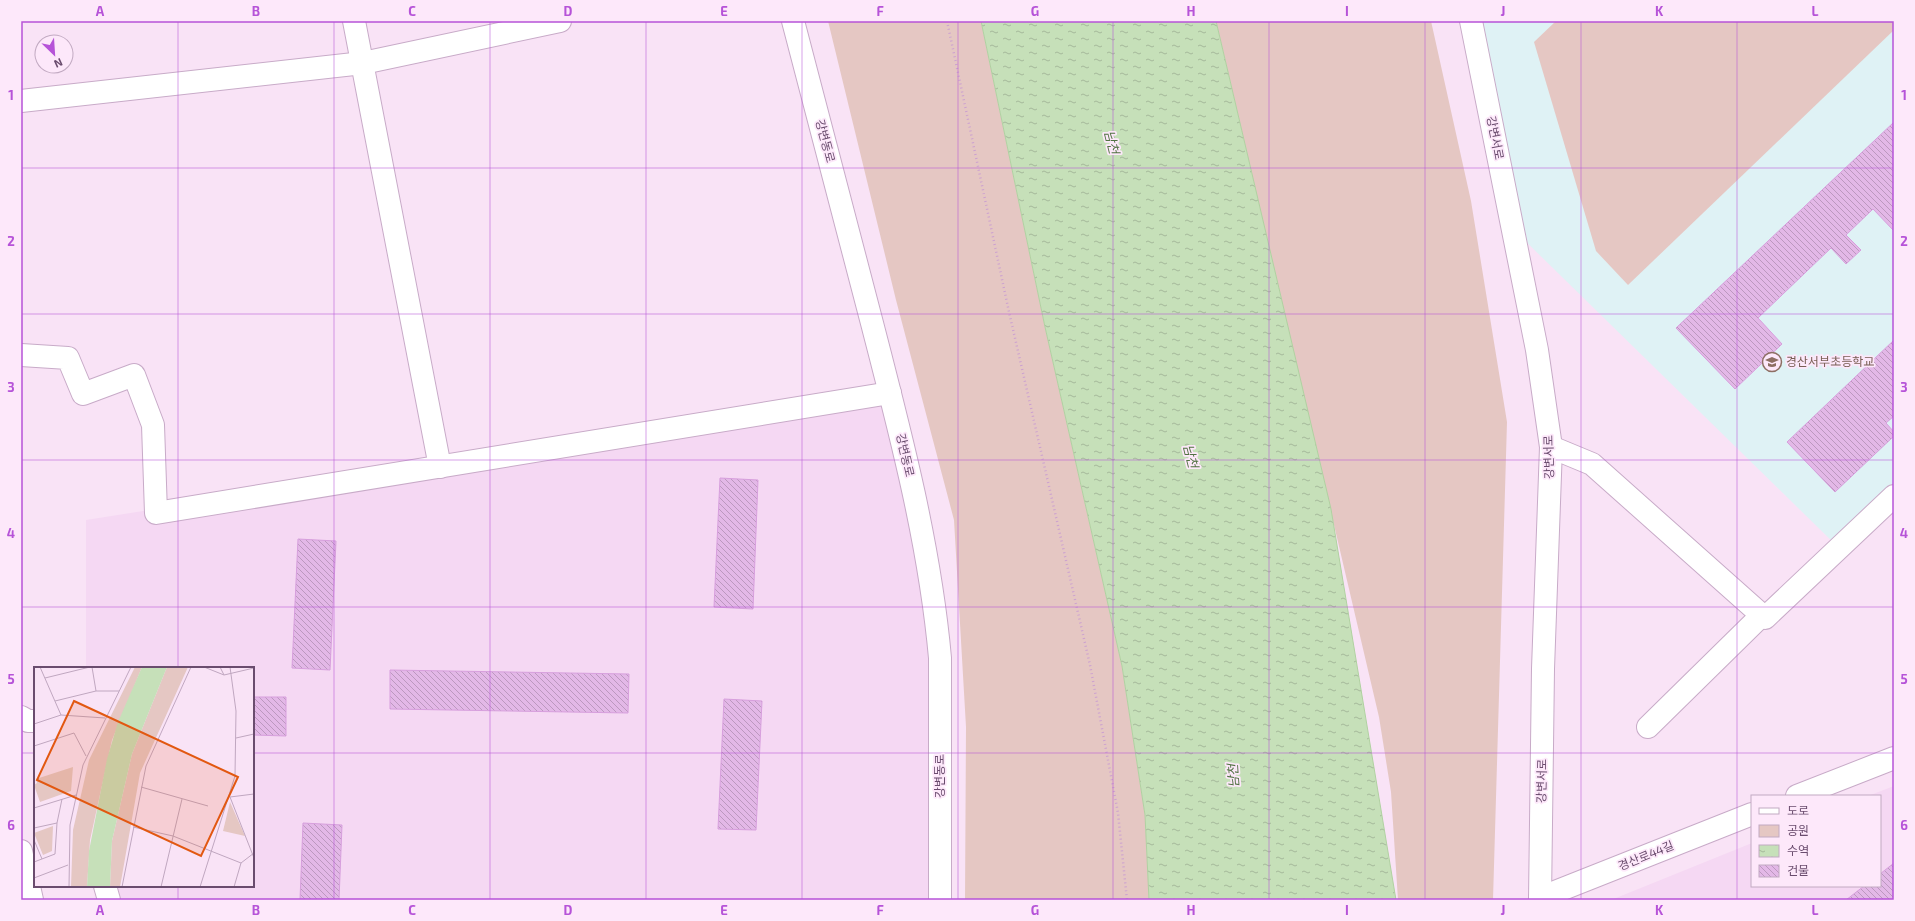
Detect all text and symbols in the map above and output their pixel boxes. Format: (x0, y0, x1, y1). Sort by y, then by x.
text: A (96, 3, 105, 19)
text: B (252, 3, 260, 19)
text: C (408, 3, 416, 19)
text: D (564, 3, 573, 19)
text: E (720, 3, 728, 19)
text: F (876, 3, 884, 19)
text: G (1031, 3, 1039, 19)
text: H (1187, 3, 1196, 19)
text: I (1345, 3, 1349, 19)
text: J (1501, 3, 1505, 19)
text: K (1655, 3, 1664, 19)
text: L (1812, 3, 1819, 19)
north arrow (34, 34, 74, 74)
text: N (52, 56, 65, 71)
text: 1 (8, 87, 14, 103)
text: 1 (1901, 87, 1907, 103)
street label: 강변서로 (1485, 115, 1507, 161)
street label: 강변동로 (813, 118, 838, 164)
water label: 남천 (1101, 128, 1123, 157)
text: 2 (7, 233, 15, 249)
text: 2 (1900, 233, 1908, 249)
school or university icon: 경산서부초등학교 (1761, 351, 1783, 373)
place label: 경산서부초등학교 (1786, 354, 1874, 368)
text: 3 (7, 379, 15, 395)
text: 3 (1900, 379, 1908, 395)
street label: 강변동로 (894, 432, 918, 478)
street label: 강변서로 (1541, 435, 1555, 479)
water label: 남천 (1180, 442, 1202, 471)
text: 4 (7, 525, 15, 541)
text: 4 (1900, 525, 1908, 541)
inset map (34, 667, 254, 887)
text: 5 (7, 671, 15, 687)
text: 5 (1900, 671, 1908, 687)
street label: 강변동로 (932, 754, 946, 798)
street label: 강변서로 (1534, 759, 1548, 803)
water label: 남천 (1224, 762, 1242, 788)
legend (1751, 795, 1881, 887)
text: 도로 (1787, 803, 1809, 817)
text: 6 (7, 817, 15, 833)
text: 6 (1900, 817, 1908, 833)
text: 공원 (1787, 823, 1809, 837)
street label: 경산로44길 (1616, 838, 1676, 873)
text: 수역 (1787, 843, 1809, 857)
text: 건물 (1787, 863, 1809, 877)
text: A (96, 902, 105, 918)
text: B (252, 902, 260, 918)
text: C (408, 902, 416, 918)
text: D (564, 902, 573, 918)
text: E (720, 902, 728, 918)
text: F (876, 902, 884, 918)
text: G (1031, 902, 1039, 918)
text: H (1187, 902, 1196, 918)
text: I (1345, 902, 1349, 918)
text: J (1501, 902, 1505, 918)
text: K (1655, 902, 1664, 918)
text: L (1812, 902, 1819, 918)

